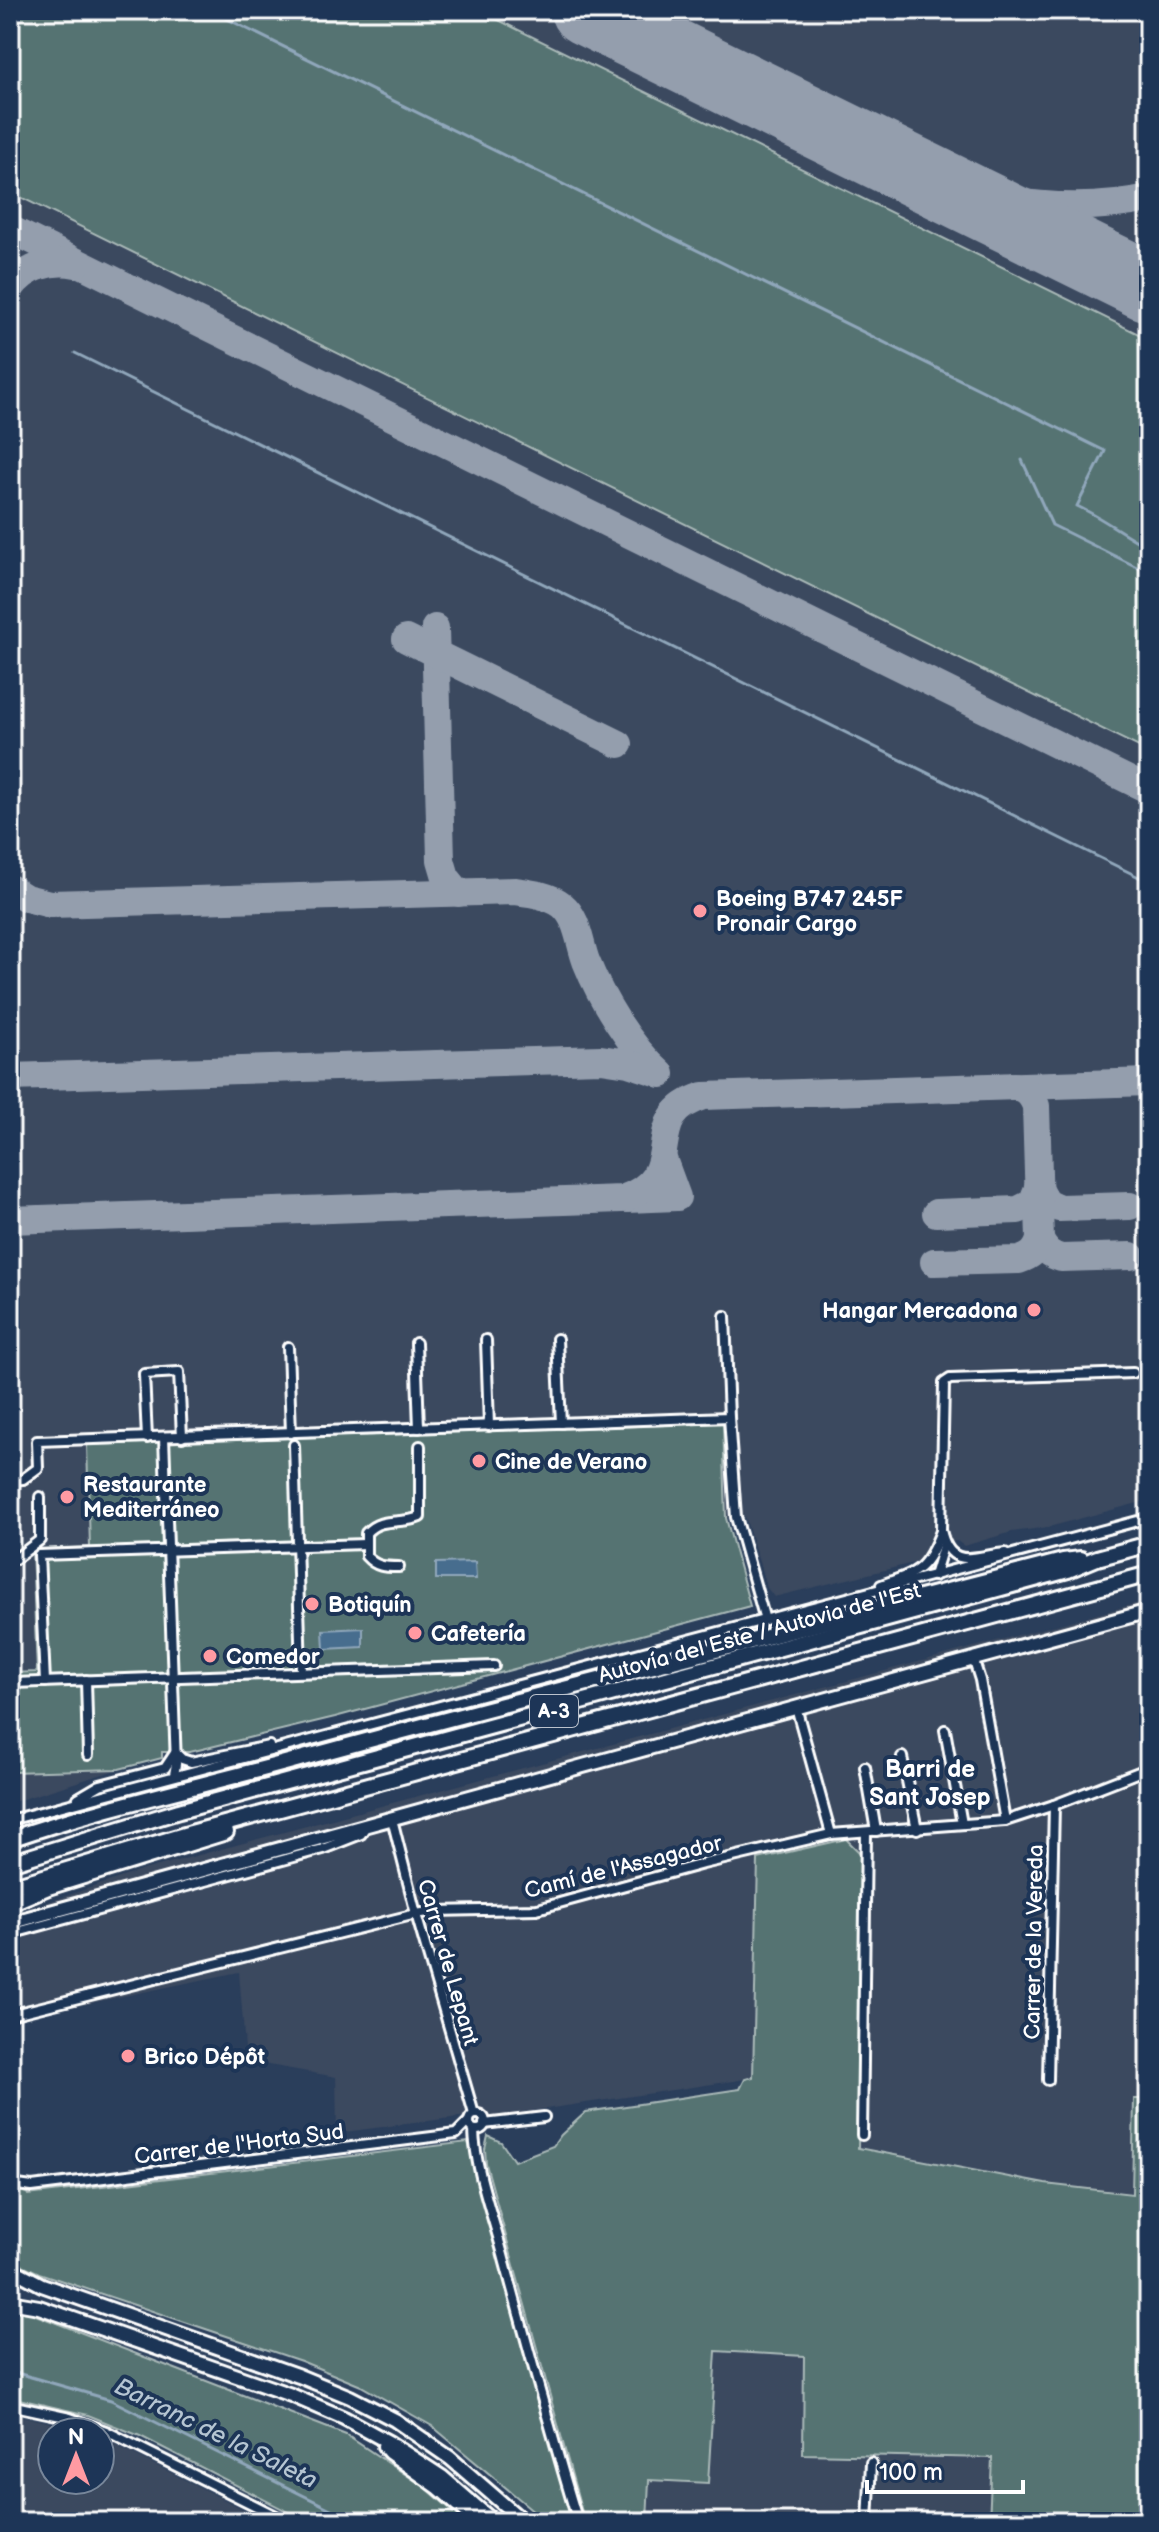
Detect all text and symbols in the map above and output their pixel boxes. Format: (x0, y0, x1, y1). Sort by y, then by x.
place label: Boeing B747 245F Pronair Cargo (716, 886, 903, 938)
marker: Boeing B747 245F Pronair Cargo (691, 902, 709, 920)
place label: Hangar Mercadona (822, 1298, 1018, 1325)
marker: Hangar Mercadona (1025, 1301, 1043, 1319)
place label: Cine de Verano (495, 1449, 647, 1476)
marker: Cine de Verano (470, 1452, 488, 1470)
place label: Restaurante Mediterráneo (83, 1472, 220, 1524)
marker: Restaurante Mediterráneo (58, 1488, 76, 1506)
street label: Autovía del Este / Autovia de l'Est (595, 1577, 924, 1690)
place label: Botiquín (328, 1592, 412, 1619)
marker: Botiquín (303, 1595, 321, 1613)
place label: Cafetería (431, 1621, 526, 1648)
marker: Cafetería (406, 1624, 424, 1642)
place label: Comedor (226, 1644, 320, 1671)
marker: Comedor (201, 1647, 219, 1665)
road number: A-3 (530, 1695, 578, 1727)
district label: Barri de Sant Josep (869, 1755, 991, 1812)
street label: Camí de l'Assagador (522, 1830, 726, 1905)
street label: Carrer de la Vereda (1019, 1844, 1050, 2040)
street label: Carrer de Lepant (411, 1876, 484, 2049)
place label: Brico Dépôt (144, 2044, 266, 2071)
marker: Brico Dépôt (119, 2047, 137, 2065)
street label: Carrer de l'Horta Sud (133, 2118, 345, 2171)
water label: Barranc de la Saleta (110, 2372, 322, 2495)
north arrow (36, 2416, 116, 2496)
text: N (68, 2424, 84, 2451)
scale bar (867, 2444, 1023, 2494)
text: 100 m (879, 2458, 943, 2487)

